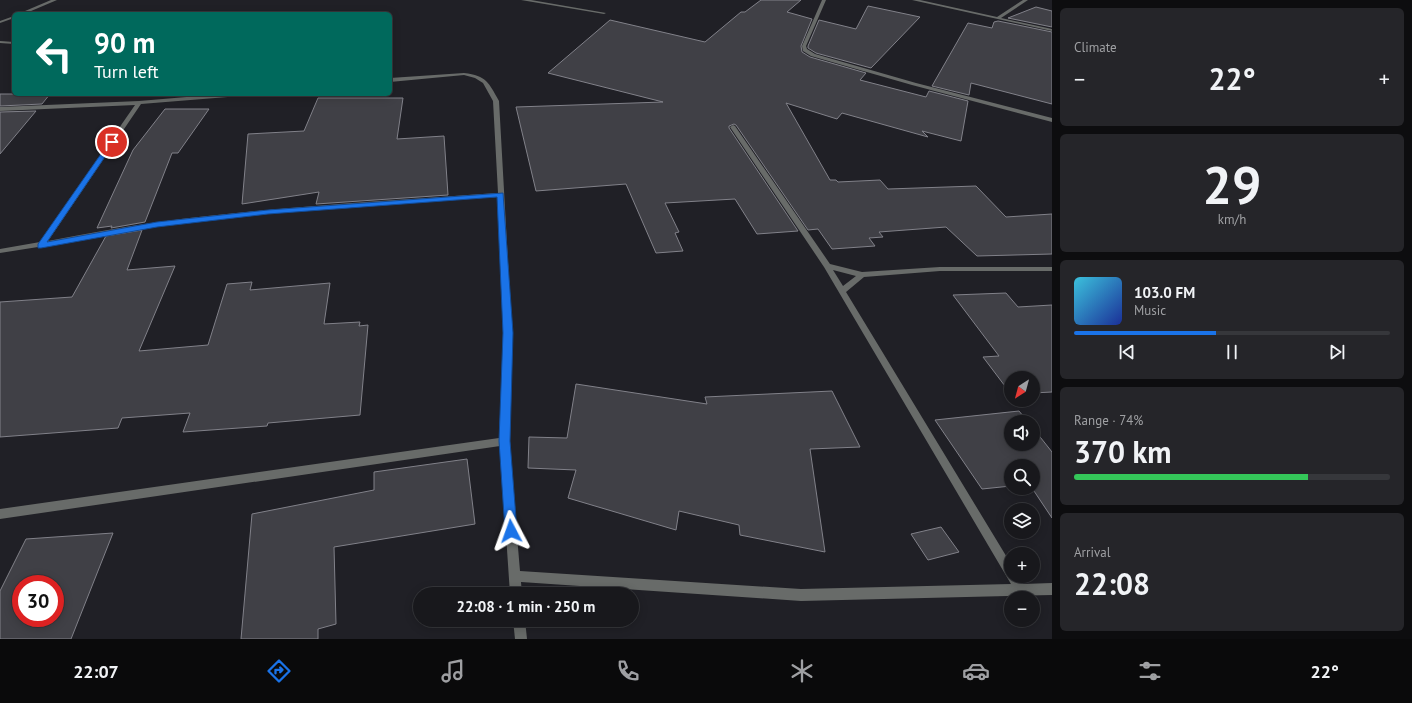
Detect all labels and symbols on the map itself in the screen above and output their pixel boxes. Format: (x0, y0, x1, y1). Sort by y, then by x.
pin (95, 125, 129, 159)
north arrow (1004, 371, 1040, 407)
position arrow (490, 510, 532, 552)
speed limit sign: 30 (12, 575, 64, 627)

